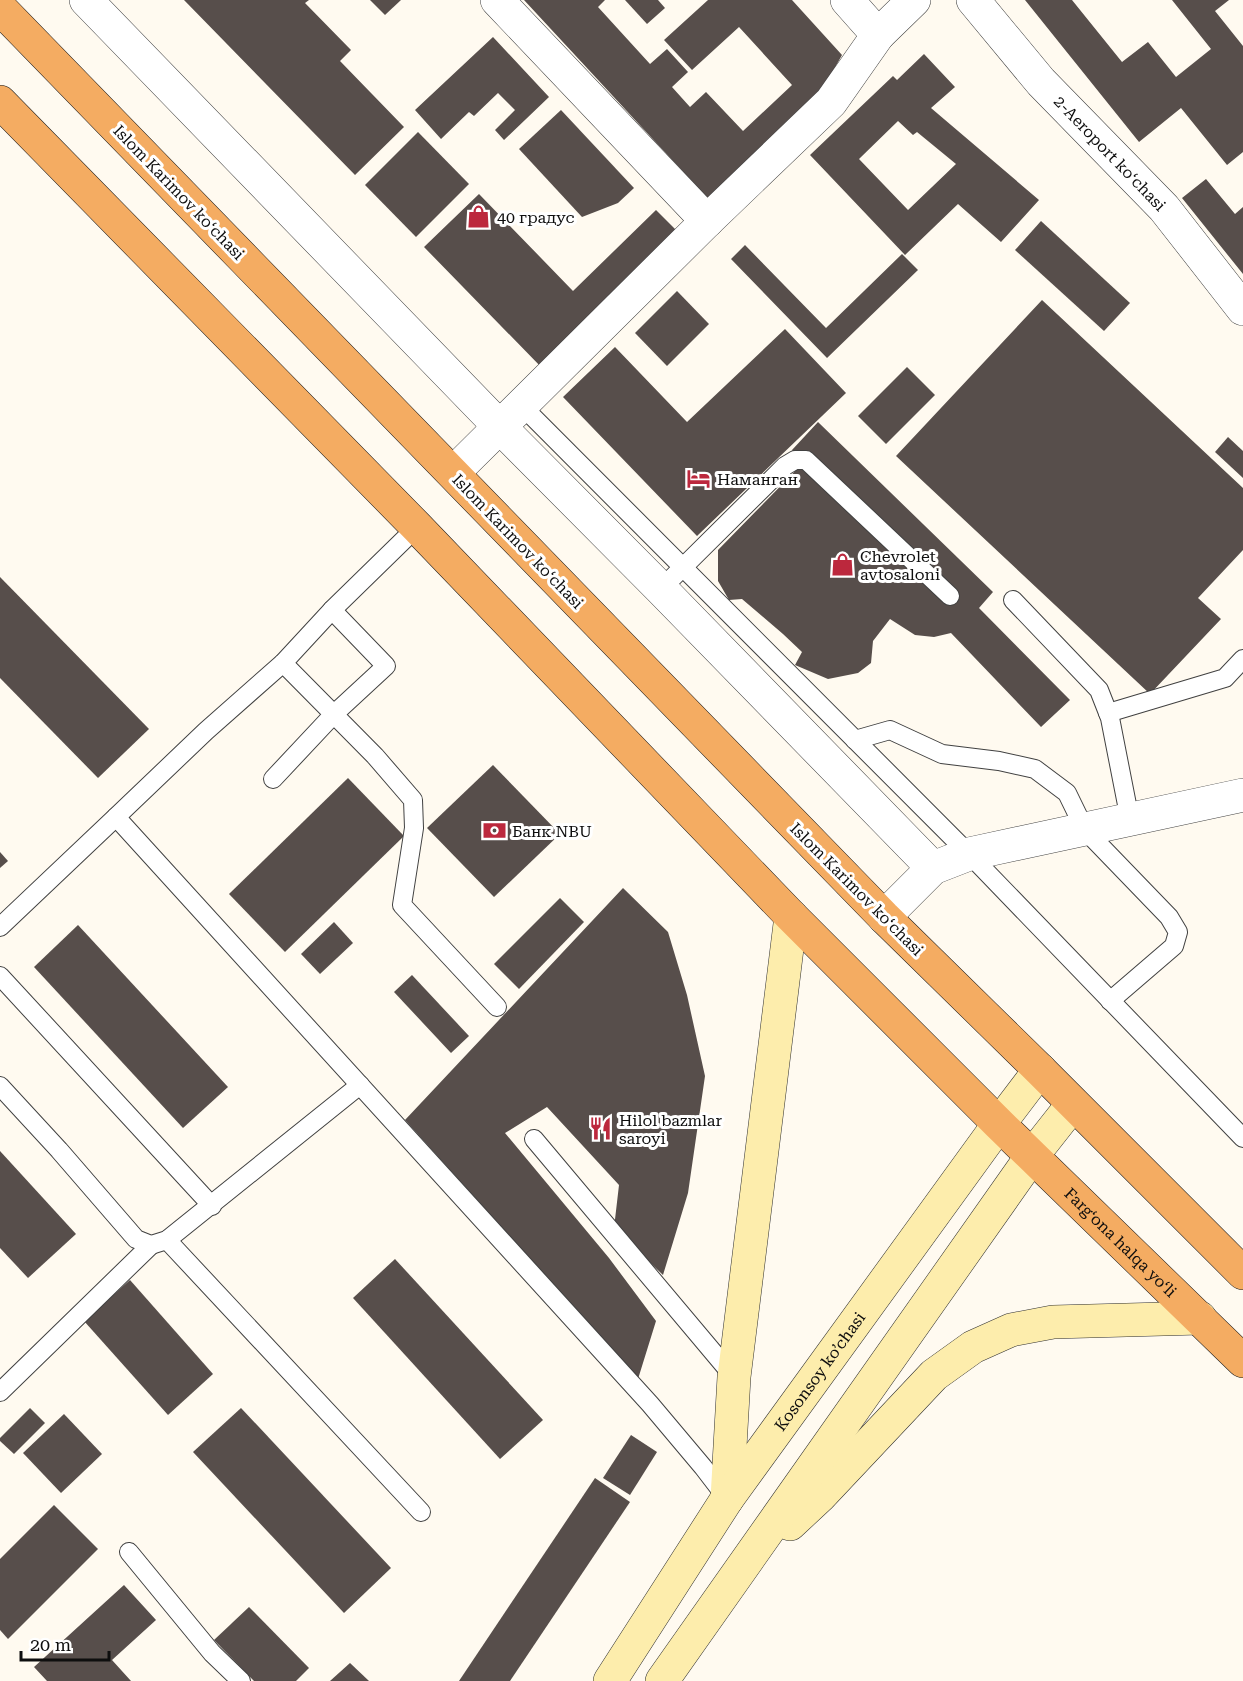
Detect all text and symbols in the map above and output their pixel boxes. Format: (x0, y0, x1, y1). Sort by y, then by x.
street label: 2-Aeroport koʻchasi (1050, 92, 1169, 215)
street label: Islom Karimov koʻchasi (109, 121, 248, 264)
shop icon: 40 градус (466, 204, 492, 230)
place label: 40 градус (497, 208, 574, 227)
hotel icon: Наманган (686, 466, 712, 492)
street label: Islom Karimov koʻchasi (448, 470, 587, 613)
place label: Наманган (717, 470, 798, 489)
place label: Chevrolet avtosaloni (860, 547, 940, 584)
shop icon: Chevrolet avtosaloni (829, 552, 855, 578)
bank icon: Банк NBU (481, 818, 507, 844)
street label: Islom Karimov koʻchasi (786, 819, 927, 960)
place label: Банк NBU (512, 822, 592, 841)
place label: Hilol bazmlar saroyi (619, 1111, 723, 1148)
restaurant icon: Hilol bazmlar saroyi (588, 1116, 614, 1142)
street label: Farg‘ona halqa yo‘li (1061, 1184, 1180, 1301)
street label: Kosonsoy ko’chasi (771, 1309, 869, 1435)
scale bar (21, 1624, 110, 1662)
text: 20 m (30, 1634, 71, 1655)

